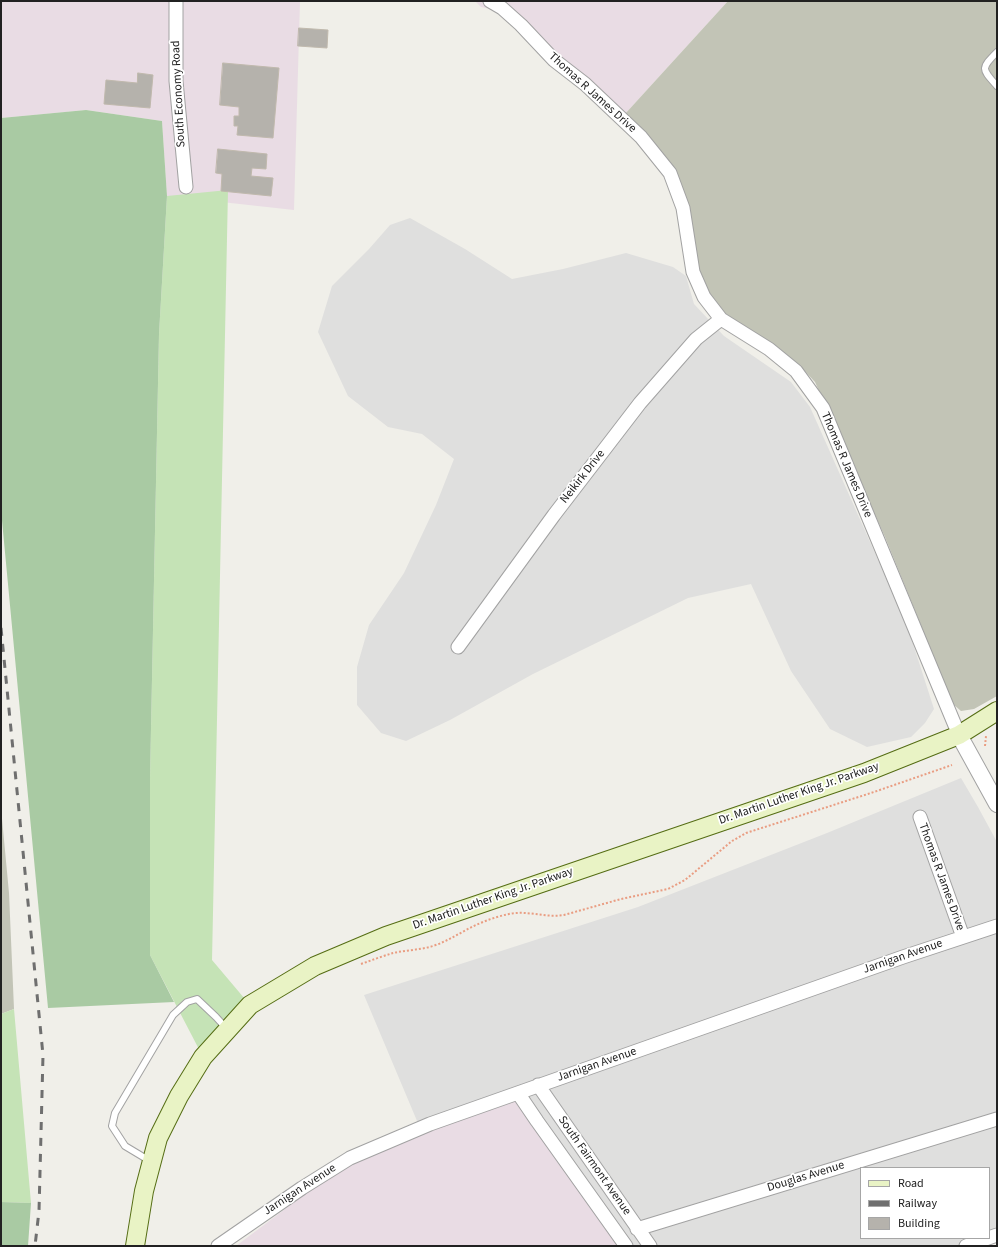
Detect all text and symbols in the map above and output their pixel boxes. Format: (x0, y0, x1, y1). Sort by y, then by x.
street label: South Economy Road (169, 40, 189, 148)
street label: Thomas R James Drive (545, 50, 639, 136)
street label: Thomas R James Drive (817, 410, 875, 520)
street label: Neikirk Drive (558, 447, 608, 507)
street label: Dr. Martin Luther King Jr. Parkway (717, 760, 881, 828)
street label: Thomas R James Drive (915, 821, 967, 933)
street label: Dr. Martin Luther King Jr. Parkway (411, 865, 575, 933)
street label: Jarnigan Avenue (861, 937, 945, 977)
street label: Jarnigan Avenue (555, 1045, 639, 1085)
street label: South Fairmont Avenue (554, 1114, 634, 1218)
street label: Douglas Avenue (766, 1158, 846, 1196)
street label: Jarnigan Avenue (261, 1161, 339, 1219)
legend (860, 1167, 990, 1239)
text: Road (898, 1175, 924, 1192)
text: Railway (898, 1195, 937, 1212)
text: Building (898, 1215, 940, 1232)

